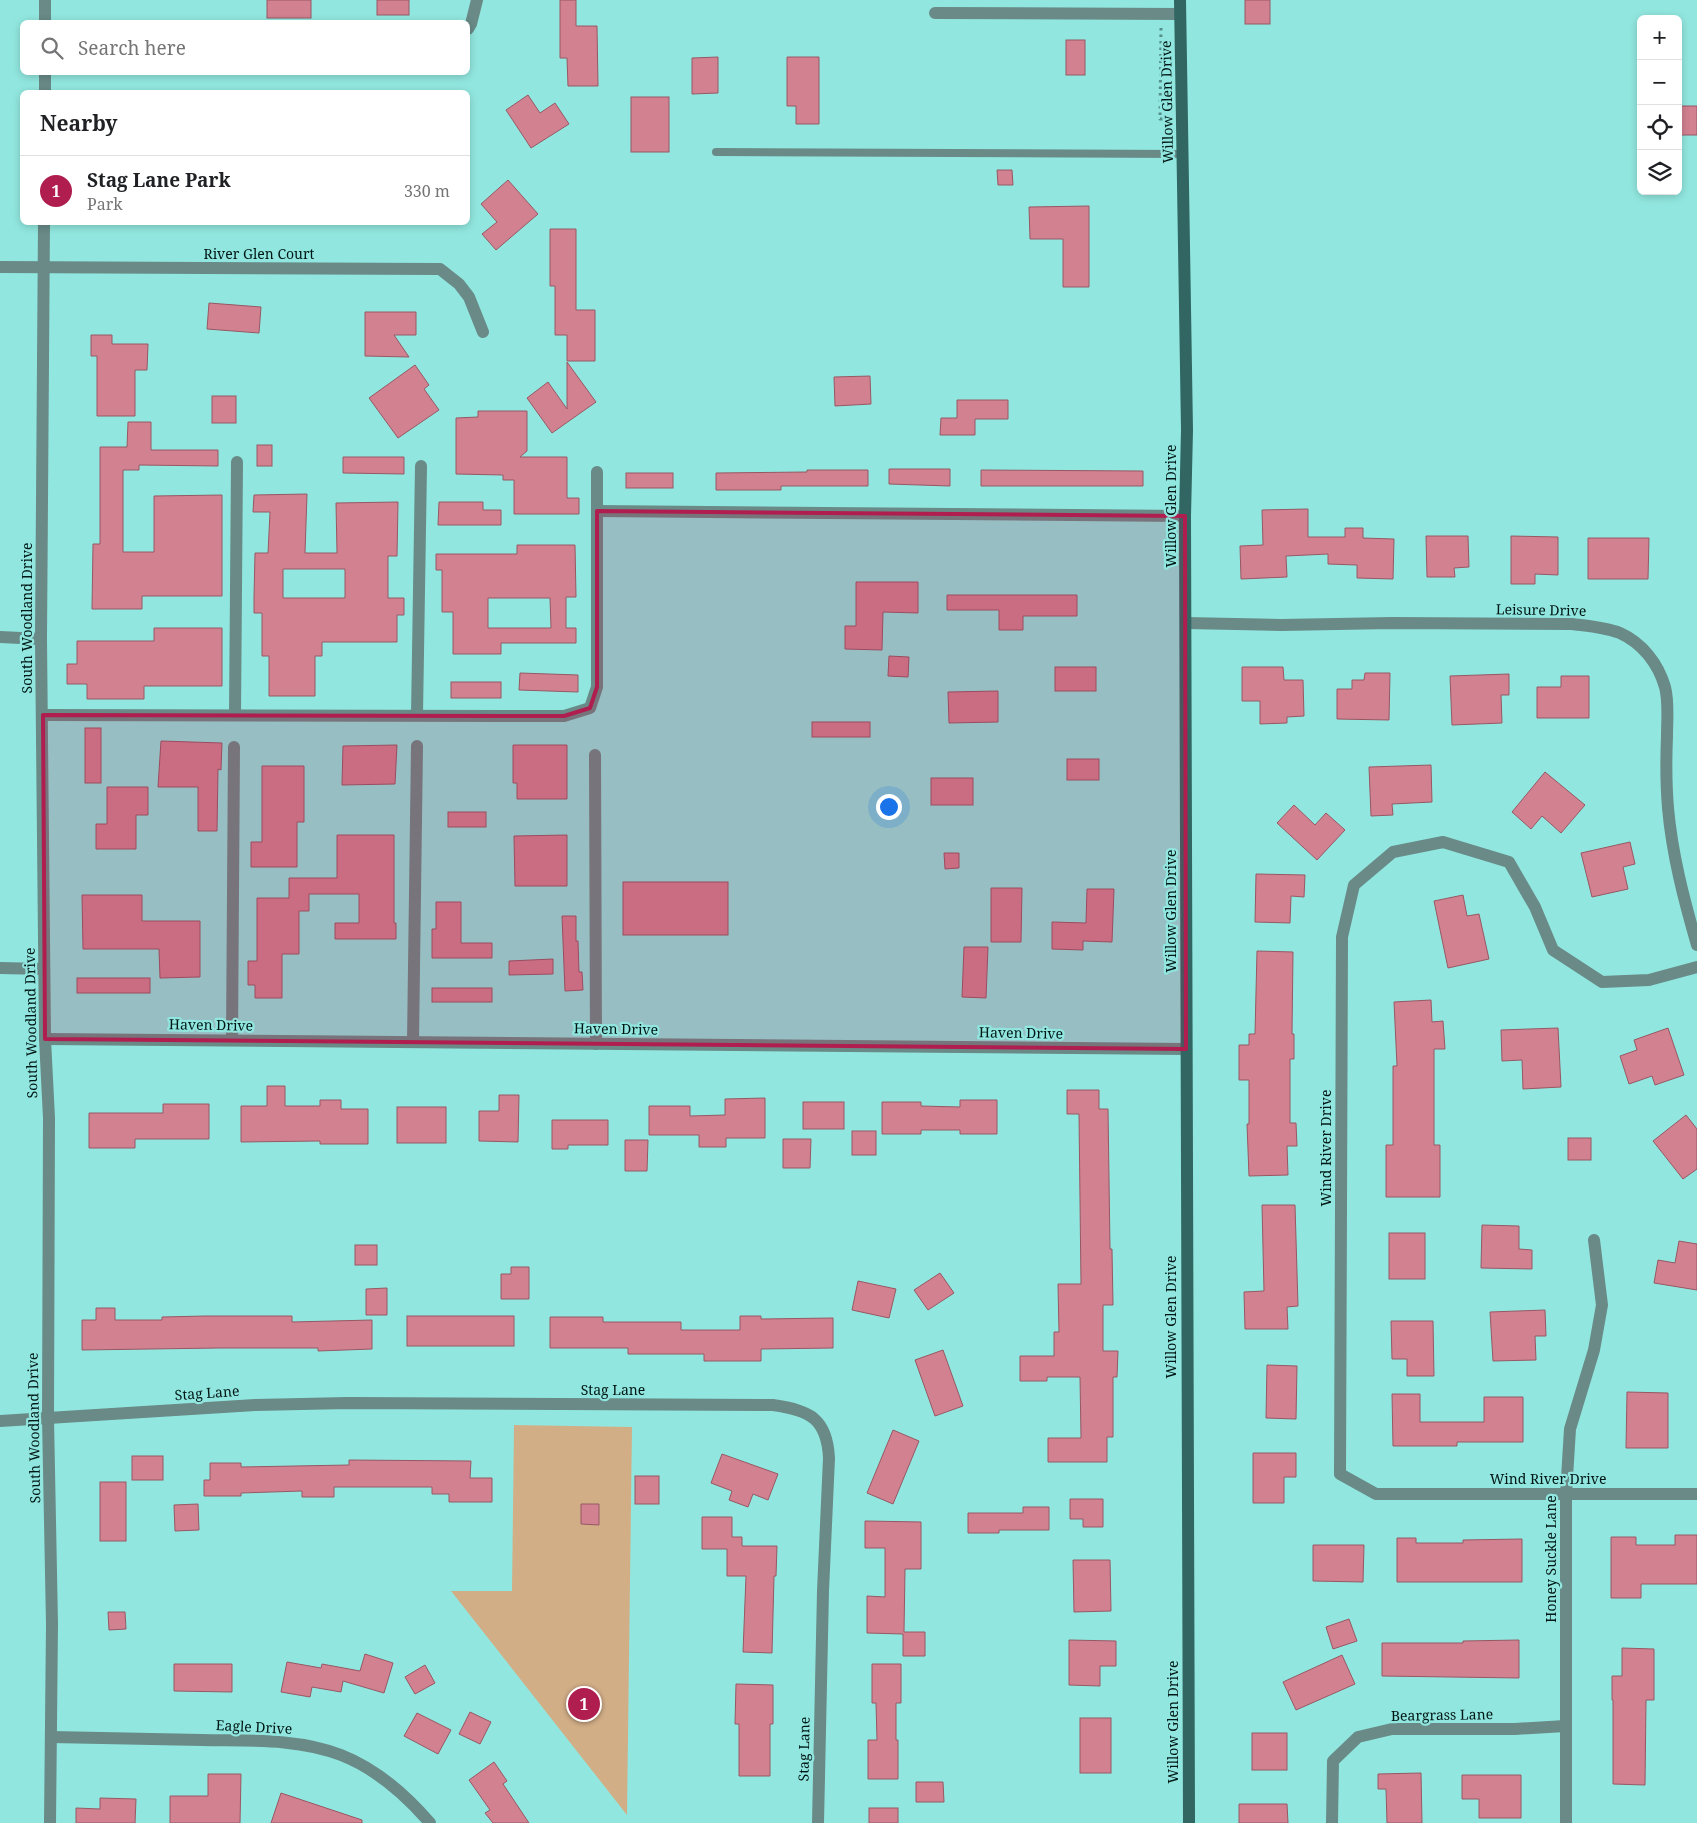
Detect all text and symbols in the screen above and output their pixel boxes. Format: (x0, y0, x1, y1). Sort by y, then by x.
map controls (1637, 15, 1682, 195)
button: + (1637, 15, 1682, 60)
search box (20, 20, 470, 75)
icon: search (38, 34, 66, 62)
text: Search here (78, 35, 186, 61)
street label: Willow Glen Drive (1156, 40, 1177, 164)
button: − (1637, 60, 1682, 105)
button: locate (1637, 105, 1682, 150)
text: Nearby (40, 109, 118, 137)
button: layers (1637, 150, 1682, 195)
text: Stag Lane Park (87, 167, 231, 193)
text: 1 (51, 180, 61, 202)
text: 330 m (404, 180, 450, 202)
text: Park (87, 193, 123, 215)
street label: River Glen Court (203, 244, 315, 263)
street label: Willow Glen Drive (1161, 445, 1180, 567)
street label: South Woodland Drive (17, 543, 36, 693)
street label: Leisure Drive (1496, 599, 1586, 620)
your location (876, 794, 902, 820)
street label: Willow Glen Drive (1161, 850, 1180, 972)
street label: South Woodland Drive (20, 947, 41, 1099)
street label: Haven Drive (169, 1014, 253, 1035)
street label: Haven Drive (574, 1018, 658, 1039)
street label: Haven Drive (979, 1022, 1063, 1043)
street label: Wind River Drive (1316, 1090, 1335, 1206)
street label: Willow Glen Drive (1161, 1256, 1180, 1378)
street label: South Woodland Drive (23, 1352, 44, 1504)
street label: Stag Lane (581, 1380, 645, 1399)
street label: Stag Lane (174, 1381, 240, 1404)
street label: Wind River Drive (1490, 1469, 1606, 1488)
street label: Honey Suckle Lane (1541, 1495, 1560, 1623)
street label: Willow Glen Drive (1163, 1661, 1182, 1783)
pin: 1 (568, 1685, 600, 1723)
street label: Beargrass Lane (1391, 1704, 1493, 1725)
street label: Eagle Drive (215, 1715, 293, 1738)
street label: Stag Lane (793, 1716, 814, 1782)

